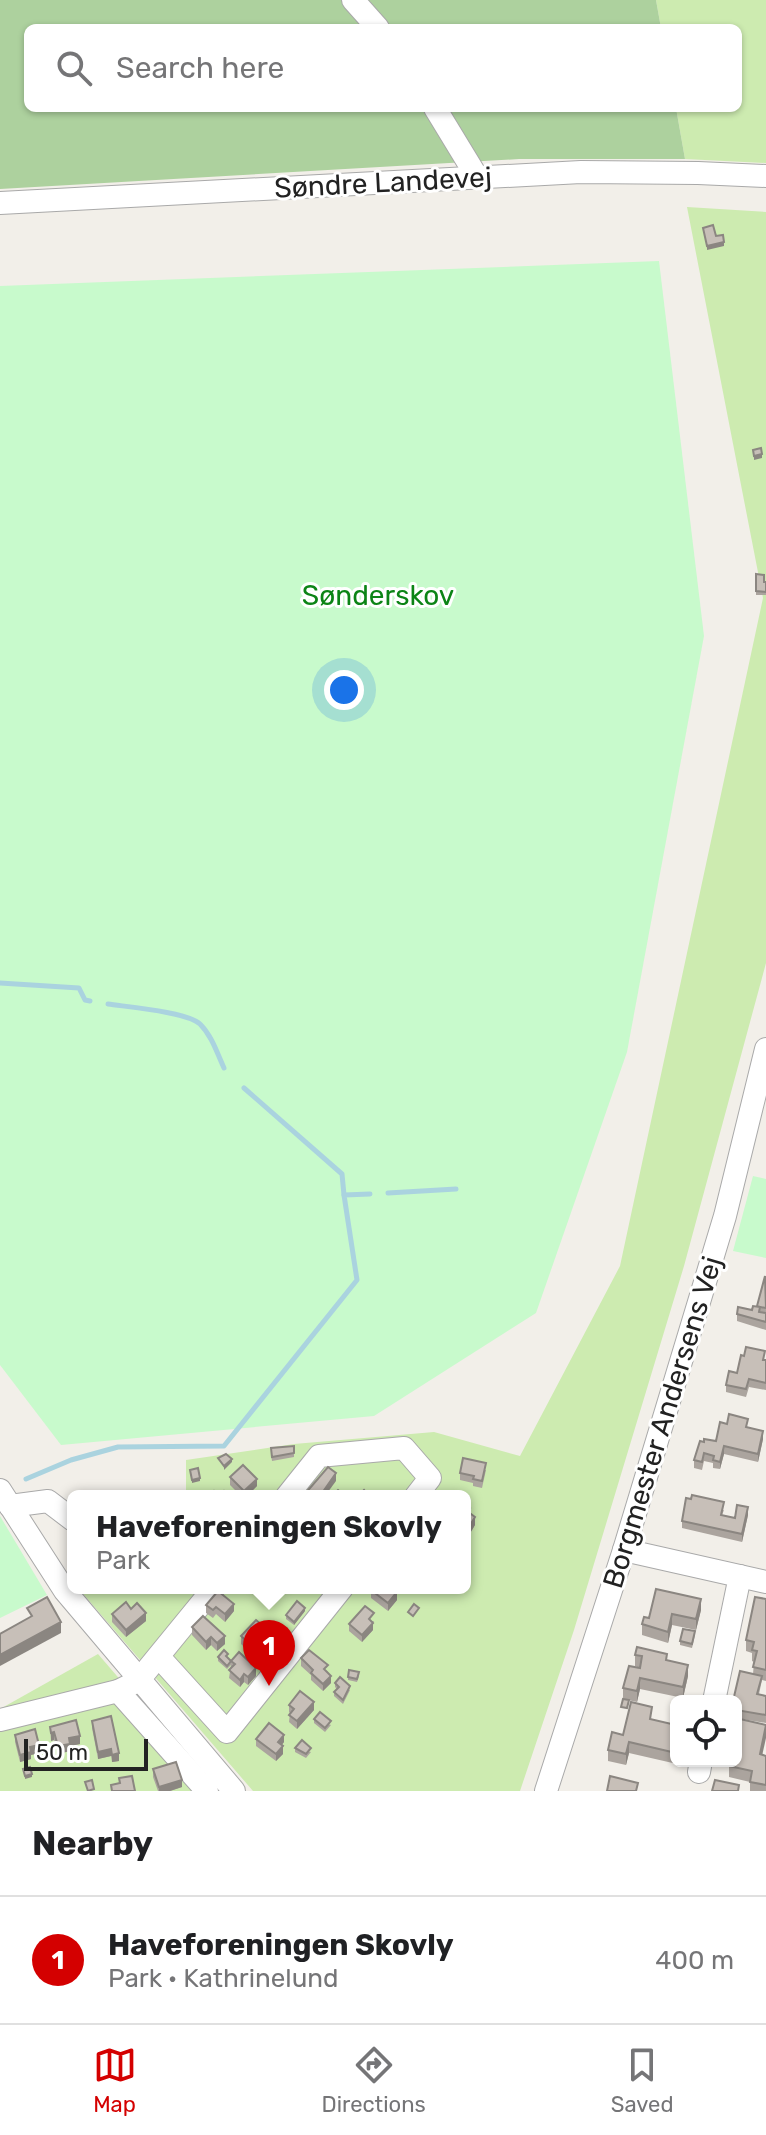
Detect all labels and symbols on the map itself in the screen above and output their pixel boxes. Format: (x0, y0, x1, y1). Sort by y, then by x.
street label: Søndre Landevej (273, 160, 493, 205)
park label: Sønderskov (302, 579, 454, 612)
your location (324, 670, 364, 710)
street label: Borgmester Andersens Vej (596, 1252, 729, 1592)
pin: 1 (243, 1620, 295, 1686)
scale bar (24, 1735, 148, 1771)

